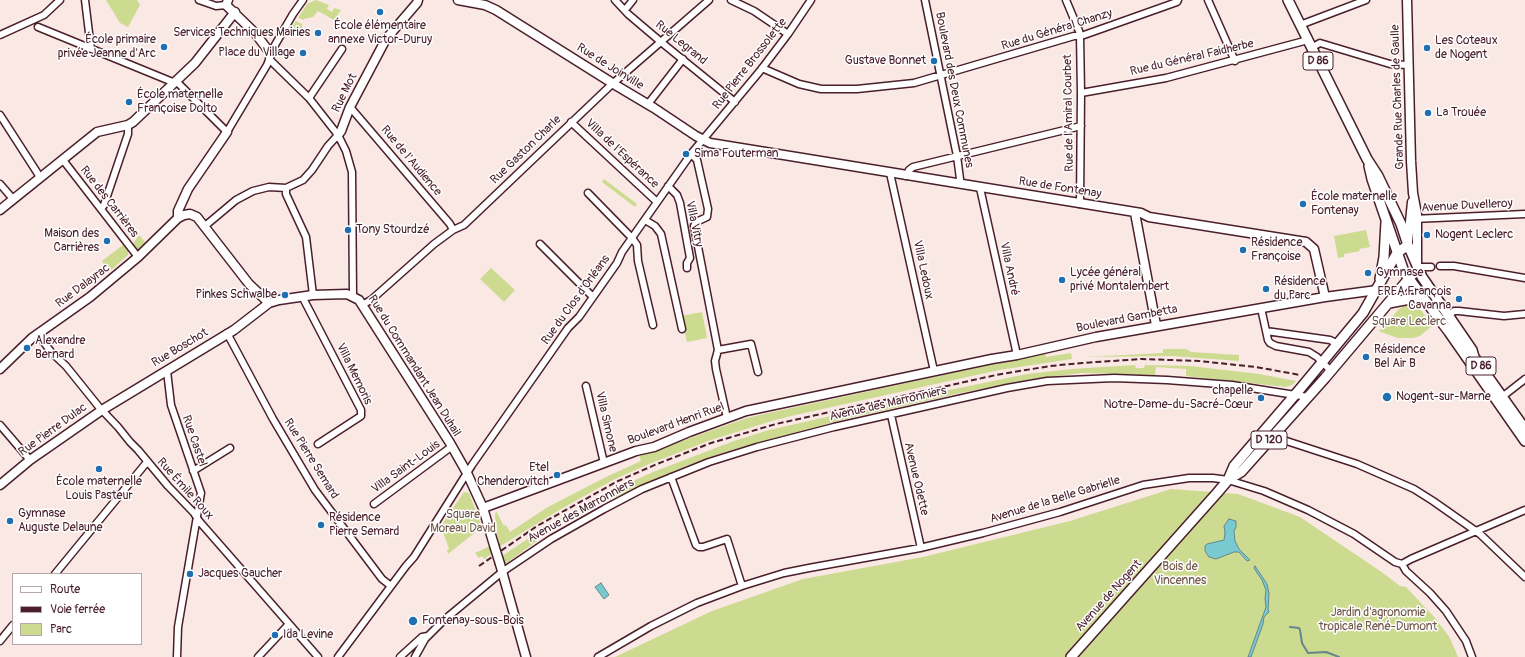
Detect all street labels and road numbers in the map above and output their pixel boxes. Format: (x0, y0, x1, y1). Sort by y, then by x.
street label: Rue du Général Chanzy (1000, 6, 1114, 54)
street label: Boulevard des Deux Communes (932, 11, 976, 169)
street label: Rue Pierre Brossolette (710, 16, 790, 112)
street label: Rue Legrand (652, 18, 710, 68)
street label: Grande Rue Charles de Gaulle (1388, 24, 1408, 170)
street label: Rue du Général Faidherbe (1129, 37, 1255, 79)
street label: Rue de Joinville (574, 41, 646, 93)
road number: D 86 (1303, 52, 1333, 70)
street label: Rue de l'Amiral Courbet (1061, 54, 1077, 172)
street label: Rue Mot (329, 71, 361, 115)
street label: Rue Gaston Charle (488, 113, 564, 187)
street label: Villa de l'Espérance (582, 116, 662, 192)
street label: Rue de l'Audience (377, 123, 445, 199)
street label: Rue des Carrières (77, 163, 141, 241)
street label: Rue de Fontenay (1018, 174, 1102, 202)
street label: Avenue Duvelleroy (1421, 196, 1513, 216)
street label: Villa Vitry (682, 200, 706, 248)
street label: Villa Ledoux (910, 239, 936, 301)
street label: Villa André (996, 241, 1022, 297)
street label: Rue du Clos d'Orléans (539, 252, 613, 348)
street label: Rue Dalayrac (53, 261, 113, 311)
street label: Rue du Commandant Jean Duhail (364, 293, 464, 439)
street label: Boulevard Gambetta (1075, 302, 1179, 336)
street label: Rue Boschot (149, 326, 211, 370)
street label: Villa Memoris (333, 341, 375, 407)
road number: D 86 (1466, 357, 1496, 375)
street label: Avenue des Marronniers (828, 384, 948, 424)
street label: Villa Simone (592, 390, 620, 454)
street label: Rue Pierre Dulac (16, 400, 90, 460)
street label: Boulevard Henri Ruel (626, 400, 726, 448)
street label: Rue Castel (178, 413, 210, 469)
street label: Rue Pierre Semard (281, 416, 341, 502)
road number: D 120 (1251, 431, 1287, 449)
street label: Villa Saint-Louis (369, 437, 443, 497)
street label: Avenue Odette (901, 441, 931, 517)
street label: Rue Émile Roux (154, 455, 216, 523)
street label: Avenue de la Belle Gabrielle (988, 473, 1122, 527)
street label: Avenue des Marronniers (525, 476, 637, 546)
street label: Avenue de Nogent (1073, 557, 1145, 635)

